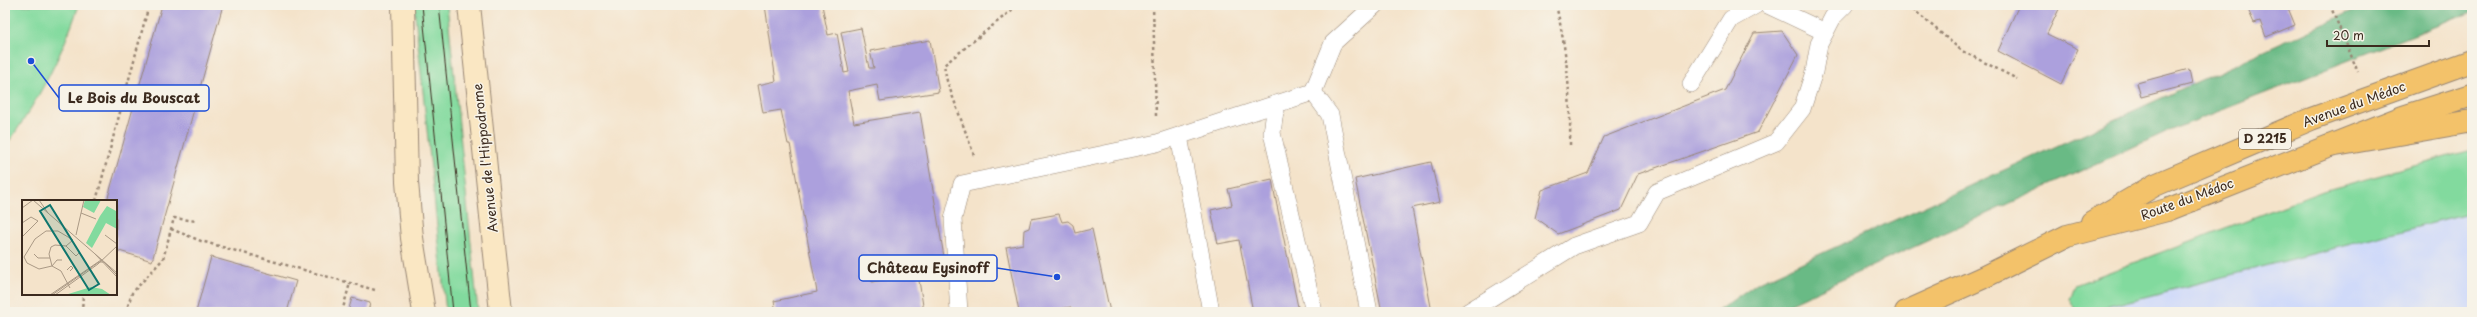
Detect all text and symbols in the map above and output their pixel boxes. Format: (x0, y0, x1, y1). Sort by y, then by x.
scale bar (2327, 22, 2429, 48)
text: 20 m (2333, 26, 2364, 44)
street label: Avenue du Médoc (2300, 76, 2408, 131)
street label: Avenue de l'Hippodrome (467, 83, 502, 234)
callout: Le Bois du Bouscat (59, 85, 209, 111)
text: Le Bois du Bouscat (68, 87, 200, 108)
road number: D 2215 (2239, 129, 2291, 149)
street label: Route du Médoc (2138, 173, 2236, 224)
inset map (22, 200, 117, 295)
callout: Château Eysinoff (859, 255, 997, 281)
text: Château Eysinoff (867, 257, 991, 278)

